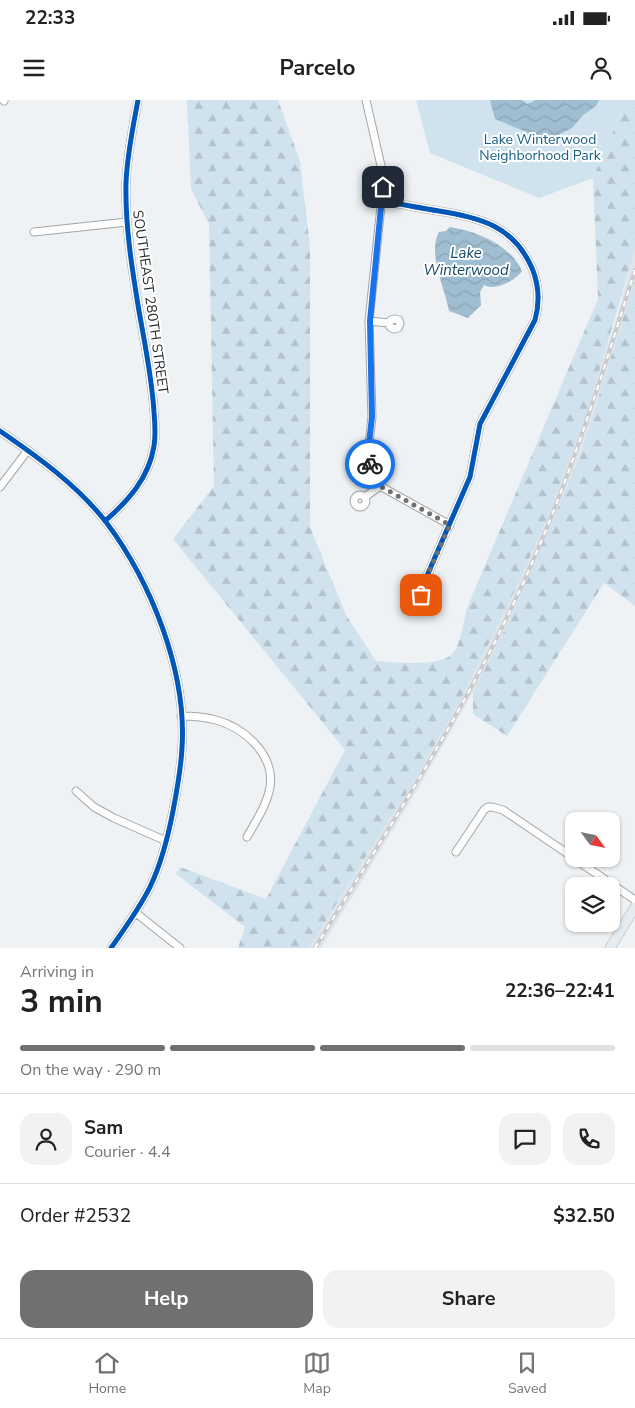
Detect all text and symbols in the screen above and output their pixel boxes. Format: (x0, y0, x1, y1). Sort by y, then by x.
text: 22:33 (25, 5, 75, 31)
text: Parcelo (280, 53, 356, 83)
icon: menu (20, 54, 48, 82)
icon: person (587, 54, 615, 82)
park label: Lake Winterwood Neighborhood Park (479, 130, 602, 165)
pin (362, 166, 404, 208)
icon: home (369, 173, 397, 201)
street label: SOUTHEAST 280TH STREET (128, 209, 173, 396)
water label: Lake Winterwood (423, 243, 509, 280)
courier (345, 439, 395, 489)
icon: bike (356, 450, 384, 478)
pin (400, 574, 442, 616)
icon: bag (407, 581, 435, 609)
north arrow (565, 812, 620, 868)
map controls (565, 812, 620, 932)
button: layers (565, 877, 620, 932)
text: Arriving in (20, 961, 94, 983)
text: 22:36–22:41 (505, 978, 615, 1004)
text: 3 min (20, 980, 103, 1023)
text: On the way · 290 m (20, 1059, 161, 1081)
button: person (20, 1113, 72, 1165)
button: chat (499, 1113, 551, 1165)
button: phone (563, 1113, 615, 1165)
text: Sam (84, 1115, 123, 1141)
text: Courier · 4.4 (84, 1141, 170, 1163)
text: Order #2532 (20, 1203, 131, 1229)
text: $32.50 (553, 1203, 615, 1229)
button: Help (20, 1270, 313, 1328)
button: Share (323, 1270, 615, 1328)
tab: Home (88, 1349, 126, 1398)
tab: Map (303, 1349, 331, 1398)
tab: Saved (508, 1349, 547, 1398)

